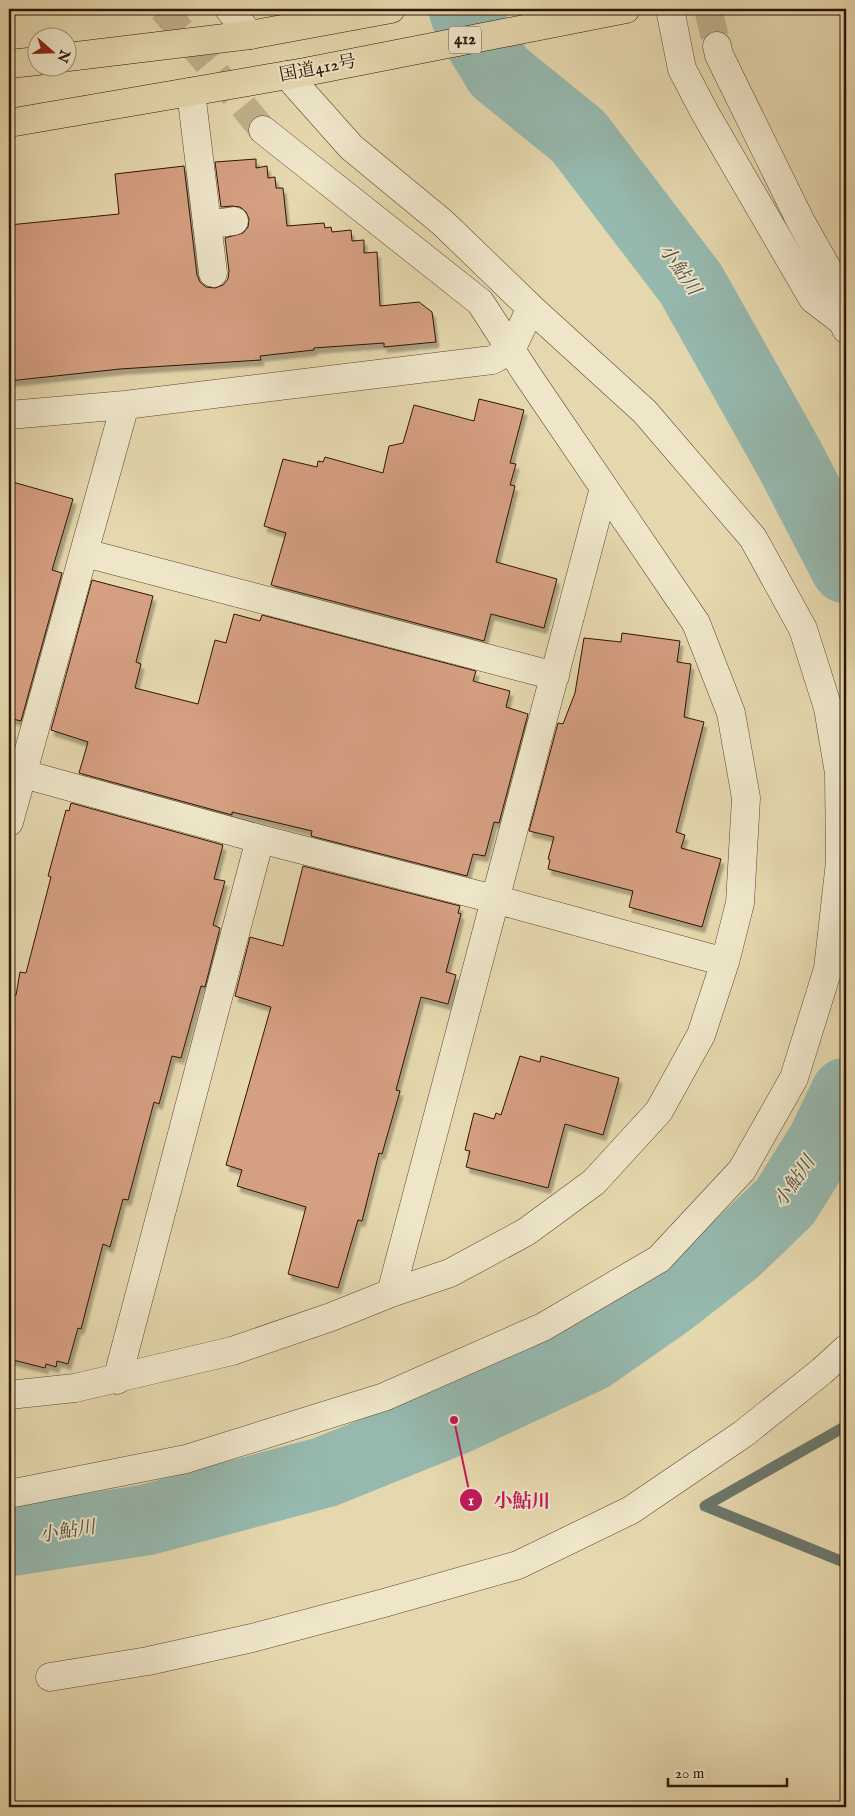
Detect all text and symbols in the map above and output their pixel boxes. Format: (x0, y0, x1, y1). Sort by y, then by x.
road number: 412 (449, 26, 481, 54)
north arrow (28, 28, 78, 78)
text: N (53, 46, 74, 65)
street label: 国道412号 (278, 50, 358, 88)
water label: 小鮎川 (653, 240, 706, 302)
water label: 小鮎川 (769, 1150, 822, 1212)
callout: 小鮎川 (458, 1483, 560, 1517)
text: 小鮎川 (493, 1490, 551, 1514)
text: 1 (468, 1491, 474, 1510)
water label: 小鮎川 (37, 1515, 99, 1548)
scale bar (668, 1756, 786, 1788)
text: 20 m (675, 1764, 705, 1783)

